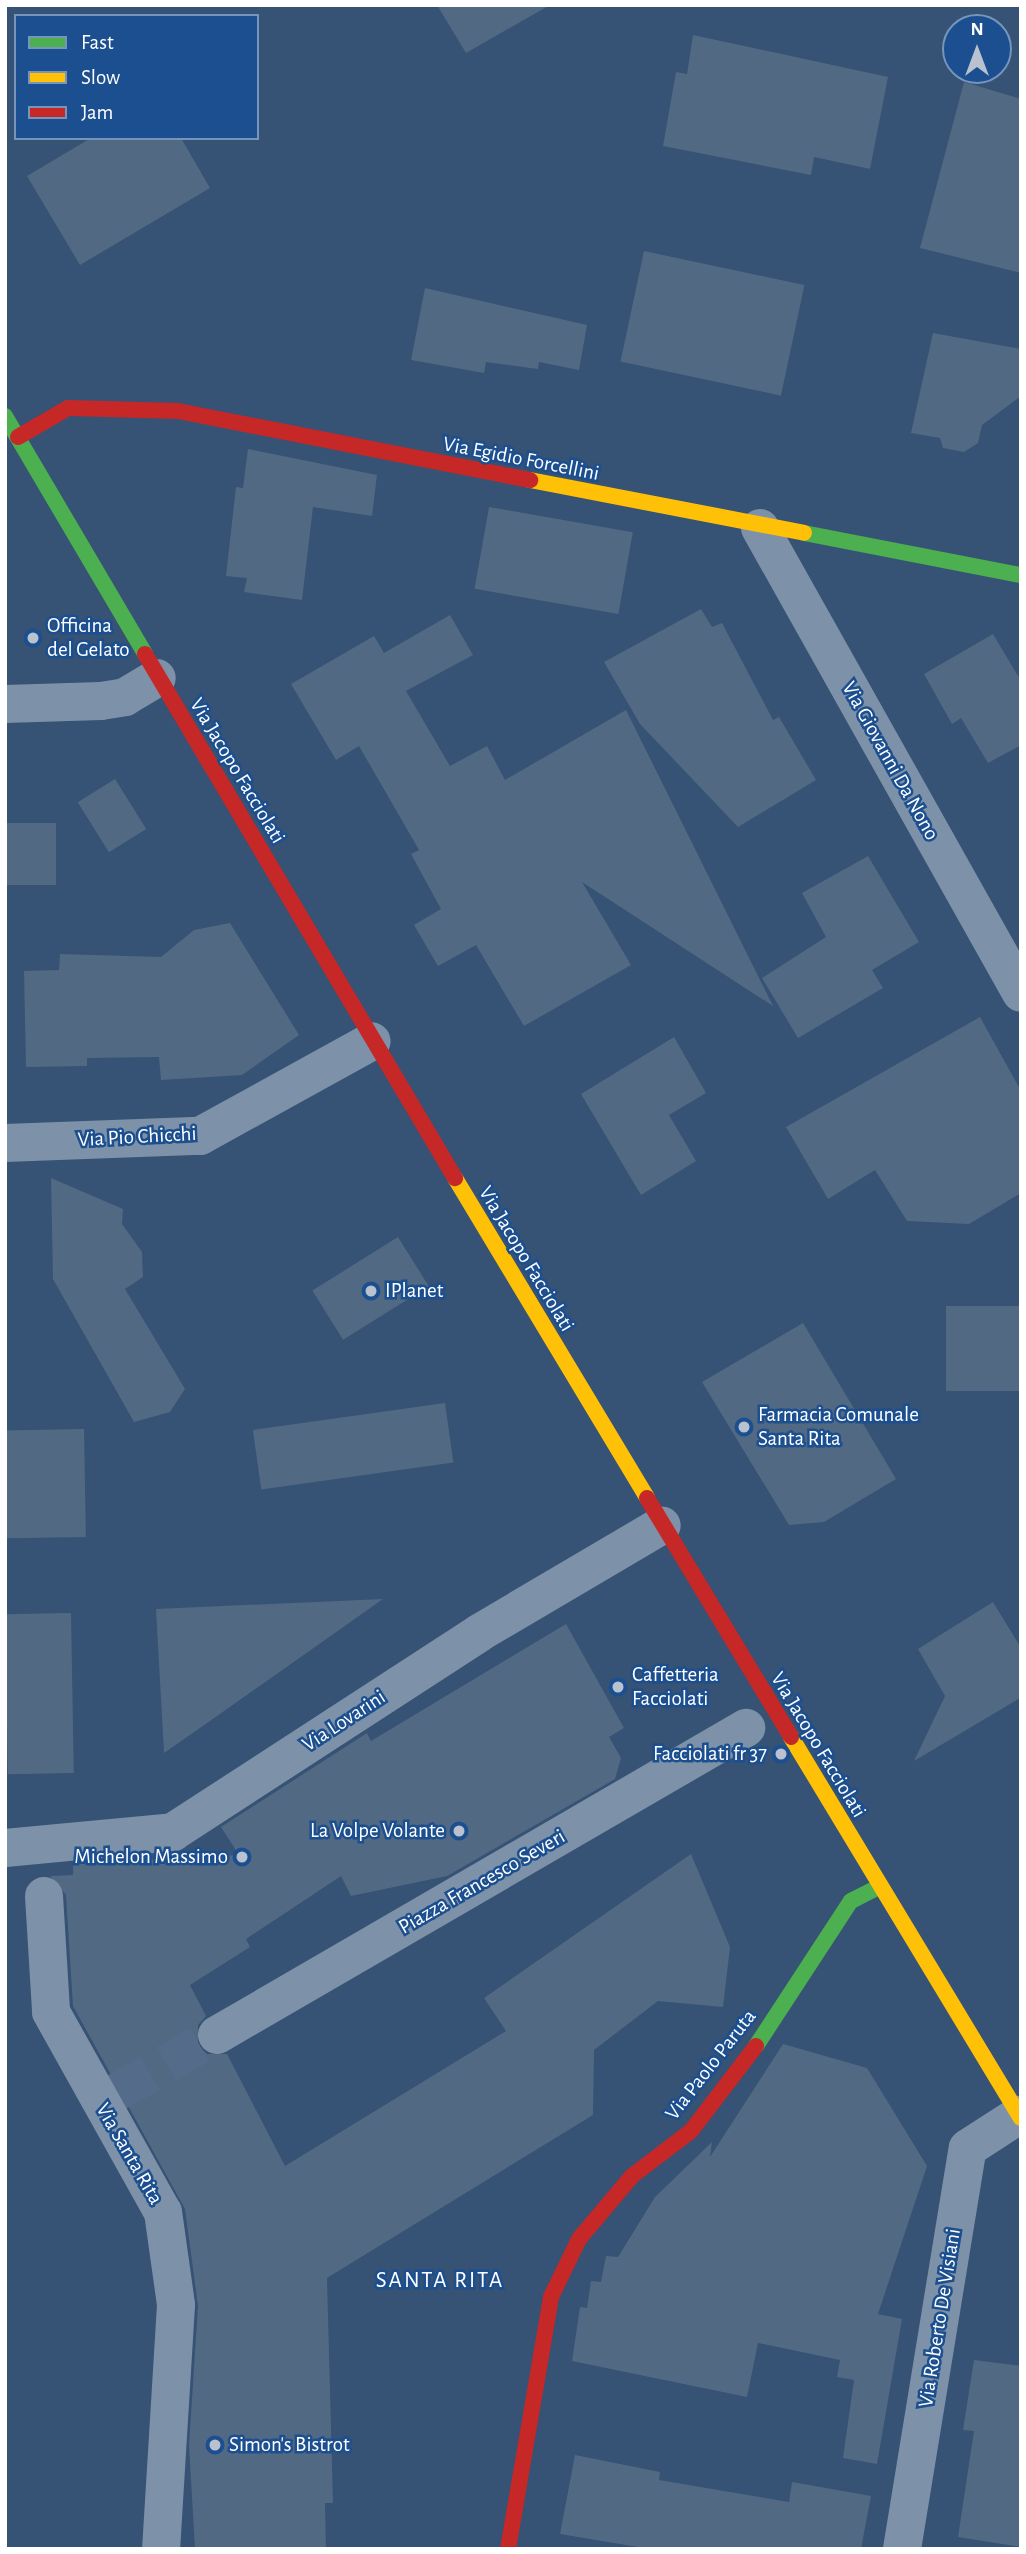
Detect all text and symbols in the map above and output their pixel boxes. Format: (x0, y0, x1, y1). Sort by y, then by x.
legend (14, 14, 259, 140)
north arrow (942, 14, 1012, 84)
text: N (970, 20, 984, 39)
text: Fast (81, 32, 114, 53)
text: Slow (81, 67, 120, 88)
text: Jam (81, 102, 113, 123)
street label: Via Egidio Forcellini (441, 431, 601, 487)
place label: Officina del Gelato (47, 613, 130, 663)
marker: Officina del Gelato (25, 630, 41, 646)
street label: Via Giovanni Da Nono (836, 677, 944, 845)
street label: Via Jacopo Facciolati (184, 694, 290, 848)
street label: Via Pio Chicchi (77, 1121, 197, 1153)
street label: Via Jacopo Facciolati (473, 1182, 579, 1336)
place label: IPlanet (385, 1278, 443, 1304)
marker: IPlanet (363, 1283, 379, 1299)
place label: Farmacia Comunale Santa Rita (758, 1402, 919, 1452)
marker: Farmacia Comunale Santa Rita (736, 1419, 752, 1435)
place label: Caffetteria Facciolati (632, 1662, 719, 1712)
street label: Via Jacopo Facciolati (765, 1668, 871, 1822)
marker: Caffetteria Facciolati (610, 1679, 626, 1695)
street label: Via Lovarini (298, 1685, 390, 1757)
place label: Facciolati fr 37 (653, 1741, 767, 1767)
marker: Facciolati fr 37 (773, 1746, 789, 1762)
place label: La Volpe Volante (310, 1818, 445, 1844)
marker: La Volpe Volante (451, 1823, 467, 1839)
street label: Piazza Francesco Severi (394, 1824, 570, 1940)
place label: Michelon Massimo (74, 1844, 228, 1870)
marker: Michelon Massimo (234, 1849, 250, 1865)
street label: Via Paolo Paruta (660, 2005, 762, 2125)
street label: Via Santa Rita (90, 2099, 168, 2209)
street label: Via Roberto De Visiani (913, 2227, 967, 2409)
district label: SANTA RITA (377, 2267, 503, 2295)
place label: Simon's Bistrot (229, 2432, 350, 2458)
marker: Simon's Bistrot (207, 2437, 223, 2453)

